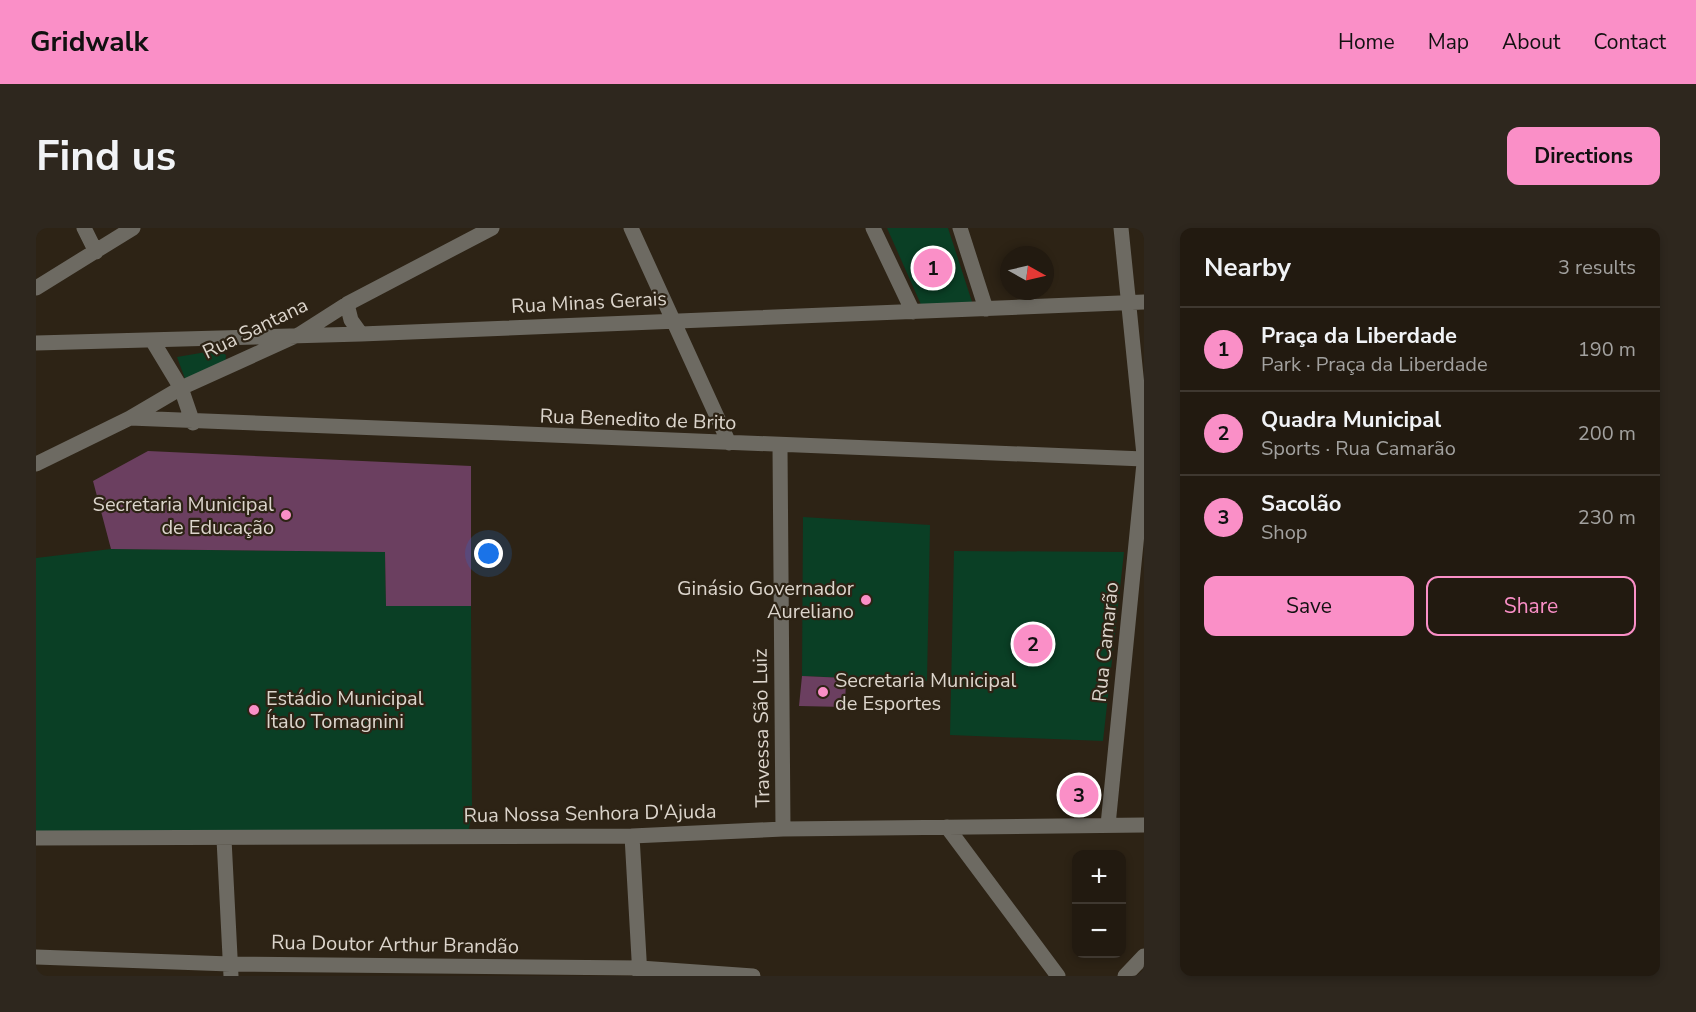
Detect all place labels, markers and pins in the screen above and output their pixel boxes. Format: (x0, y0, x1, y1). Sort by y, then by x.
pin: 1 (914, 246, 952, 291)
place label: Secretaria Municipal de Educação (93, 491, 274, 541)
marker: Secretaria Municipal de Educação (279, 508, 293, 522)
place label: Ginásio Governador Aureliano (677, 575, 854, 625)
marker: Ginásio Governador Aureliano (859, 593, 873, 607)
pin: 2 (1014, 622, 1052, 666)
place label: Secretaria Municipal de Esportes (835, 667, 1016, 717)
place label: Estádio Municipal Ítalo Tomagnini (266, 685, 424, 735)
marker: Secretaria Municipal de Esportes (816, 685, 830, 699)
marker: Estádio Municipal Ítalo Tomagnini (247, 703, 261, 717)
pin: 3 (1060, 772, 1098, 818)

